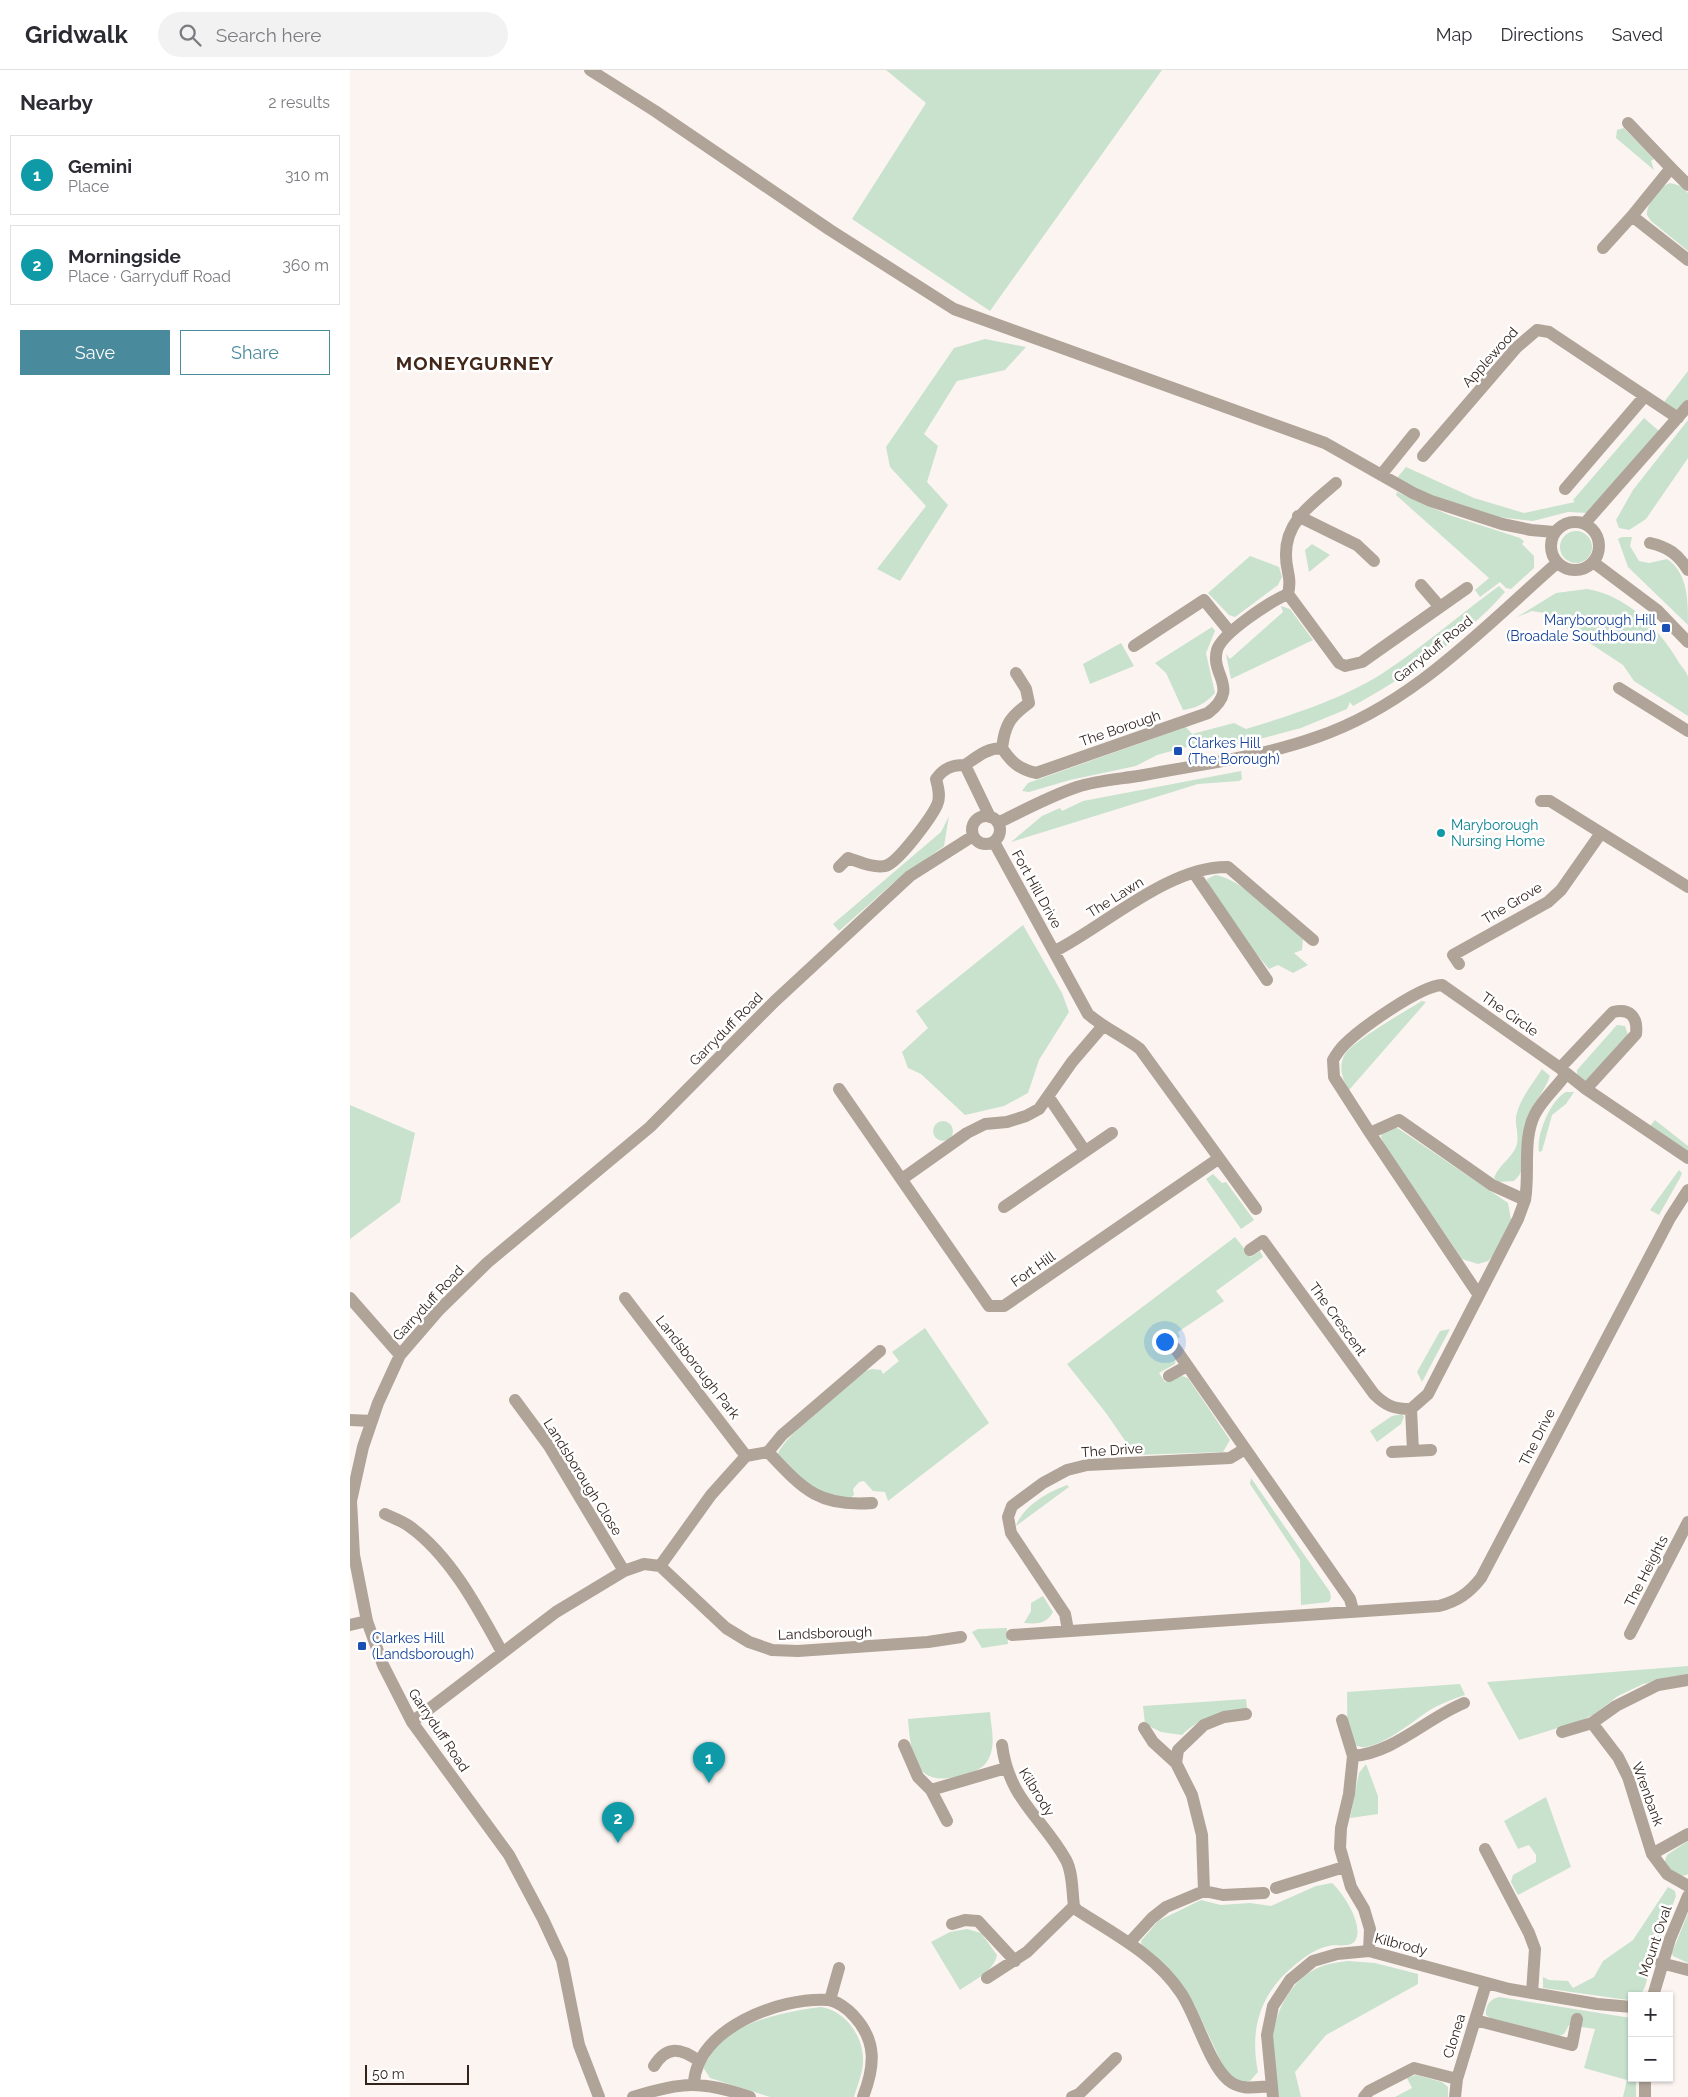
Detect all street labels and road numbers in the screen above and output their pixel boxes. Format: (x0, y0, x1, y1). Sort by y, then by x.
street label: Applewood (1459, 324, 1521, 390)
street label: Garryduff Road (1390, 612, 1476, 686)
street label: The Borough (1078, 707, 1162, 749)
street label: Fort Hill Drive (1009, 847, 1065, 931)
street label: The Lawn (1084, 873, 1146, 921)
street label: The Grove (1479, 879, 1545, 927)
street label: Garryduff Road (686, 989, 766, 1069)
street label: The Circle (1479, 989, 1541, 1039)
street label: Fort Hill (1008, 1248, 1058, 1290)
street label: Garryduff Road (389, 1262, 467, 1344)
street label: The Crescent (1306, 1279, 1370, 1359)
street label: Landsborough Park (653, 1312, 744, 1422)
street label: The Drive (1516, 1406, 1558, 1468)
street label: Landsborough Close (540, 1416, 626, 1538)
street label: The Drive (1081, 1440, 1143, 1460)
street label: The Heights (1621, 1532, 1671, 1609)
street label: Landsborough (777, 1623, 873, 1643)
street label: Garryduff Road (405, 1685, 473, 1775)
street label: Wrenbank (1629, 1760, 1667, 1829)
street label: Kilbrody (1016, 1765, 1058, 1819)
street label: Mount Oval (1635, 1903, 1675, 1979)
street label: Kilbrody (1373, 1930, 1429, 1958)
street label: Clonea (1440, 2012, 1468, 2060)

